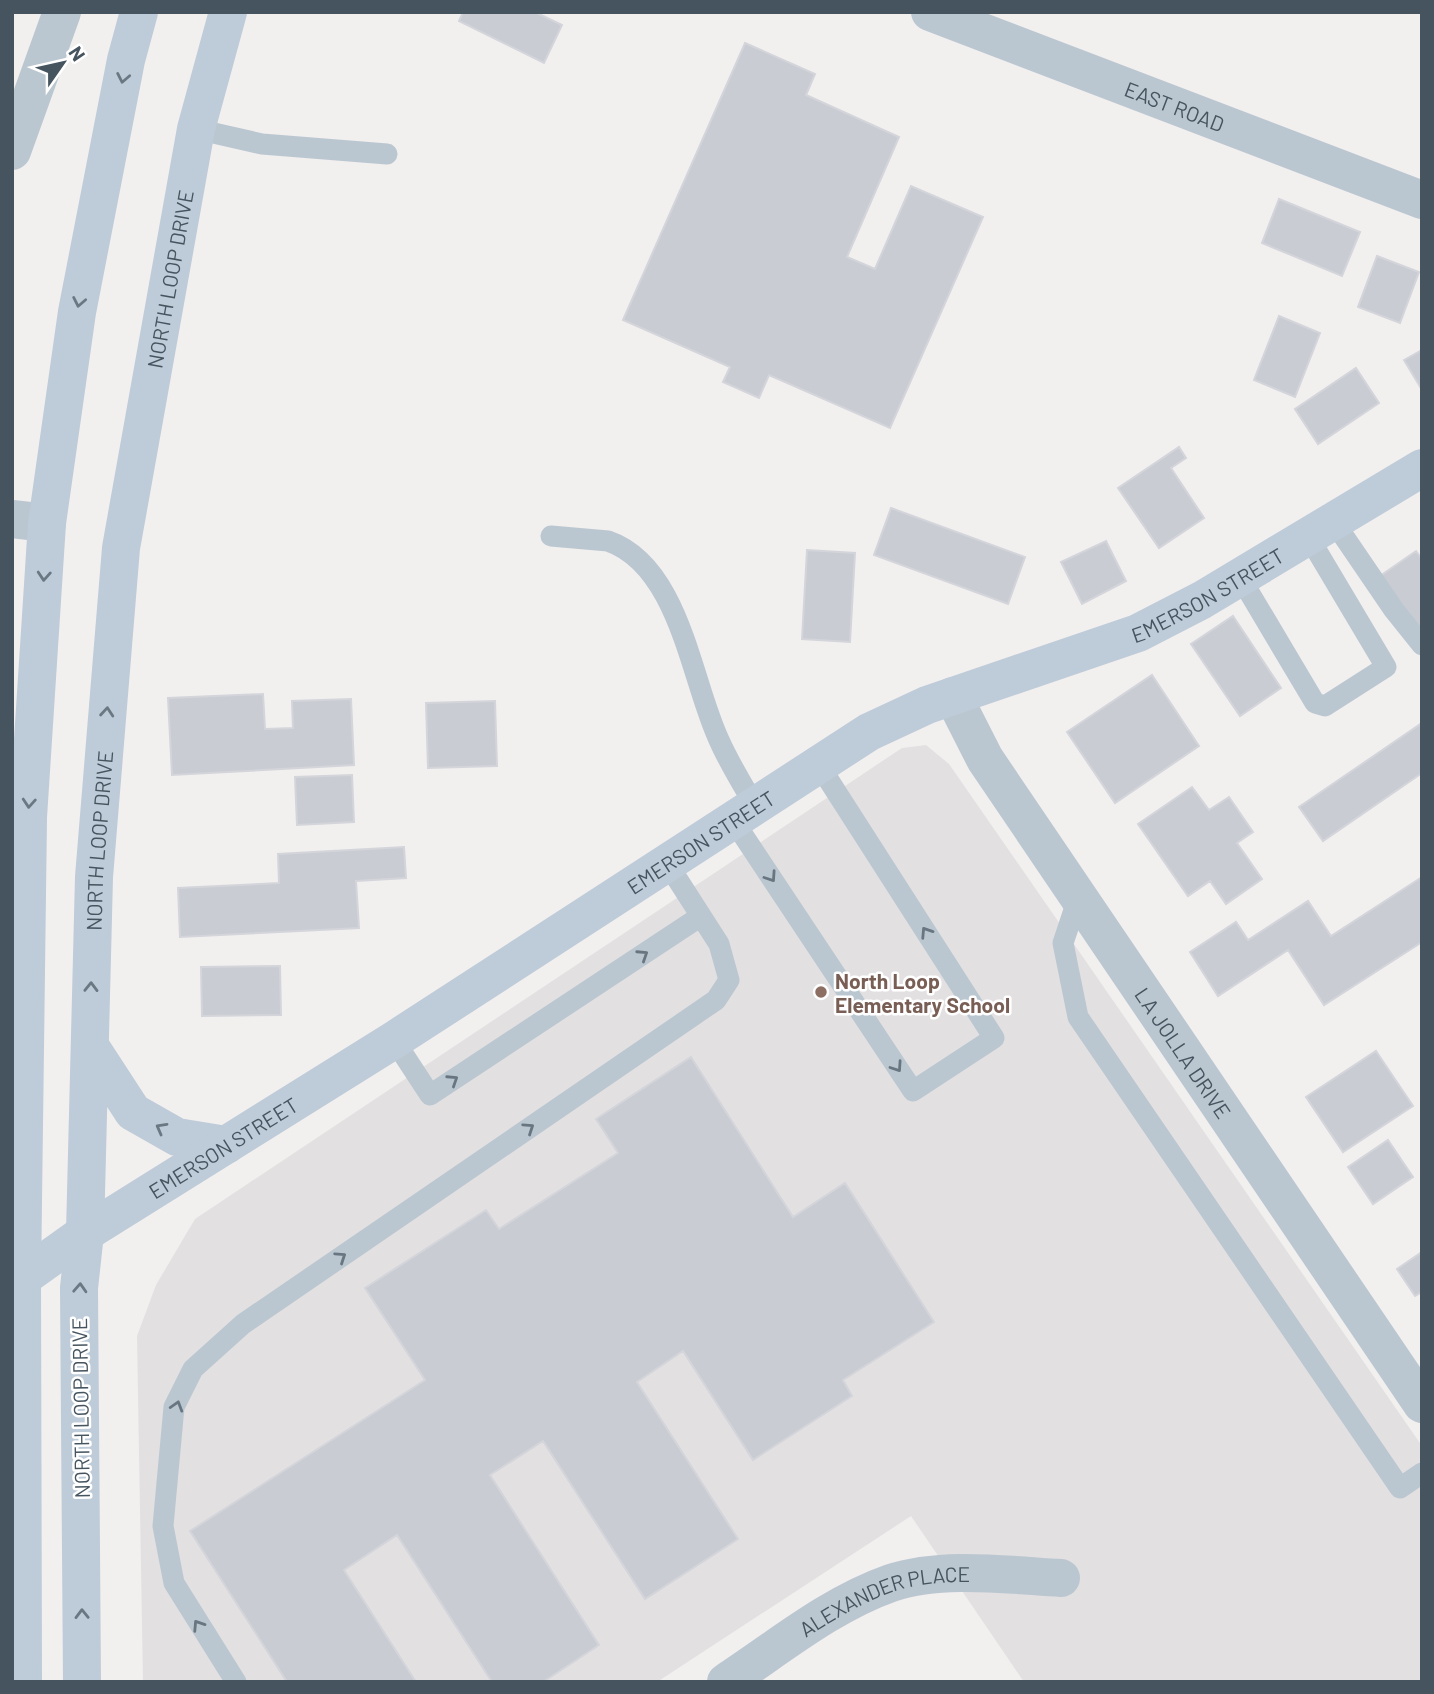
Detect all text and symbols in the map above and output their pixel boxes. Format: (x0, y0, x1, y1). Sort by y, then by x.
north arrow (28, 28, 98, 98)
text: N (64, 42, 91, 65)
one-way arrow (116, 72, 131, 84)
street label: EAST ROAD (1122, 75, 1228, 136)
street label: NORTH LOOP DRIVE (141, 188, 197, 370)
one-way arrow (72, 296, 87, 308)
street label: EMERSON STREET (1128, 542, 1288, 647)
one-way arrow (37, 571, 52, 582)
one-way arrow (99, 706, 114, 717)
street label: NORTH LOOP DRIVE (80, 749, 117, 931)
street label: EMERSON STREET (622, 784, 779, 898)
one-way arrow (22, 798, 37, 809)
one-way arrow (763, 869, 775, 882)
one-way arrow (922, 927, 935, 940)
one-way arrow (635, 950, 648, 963)
place label: North Loop Elementary School (835, 968, 1010, 1017)
one-way arrow (83, 982, 99, 992)
street label: LA JOLLA DRIVE (1131, 982, 1237, 1122)
marker: North Loop Elementary School (813, 984, 829, 1000)
one-way arrow (888, 1059, 901, 1072)
one-way arrow (445, 1075, 458, 1088)
street label: EMERSON STREET (144, 1091, 302, 1203)
one-way arrow (156, 1123, 168, 1136)
one-way arrow (521, 1124, 534, 1136)
one-way arrow (334, 1252, 347, 1265)
one-way arrow (72, 1282, 87, 1293)
street label: NORTH LOOP DRIVE (66, 1317, 94, 1499)
one-way arrow (168, 1401, 183, 1413)
street label: ALEXANDER PLACE (794, 1560, 970, 1641)
one-way arrow (74, 1608, 90, 1618)
one-way arrow (193, 1619, 206, 1632)

